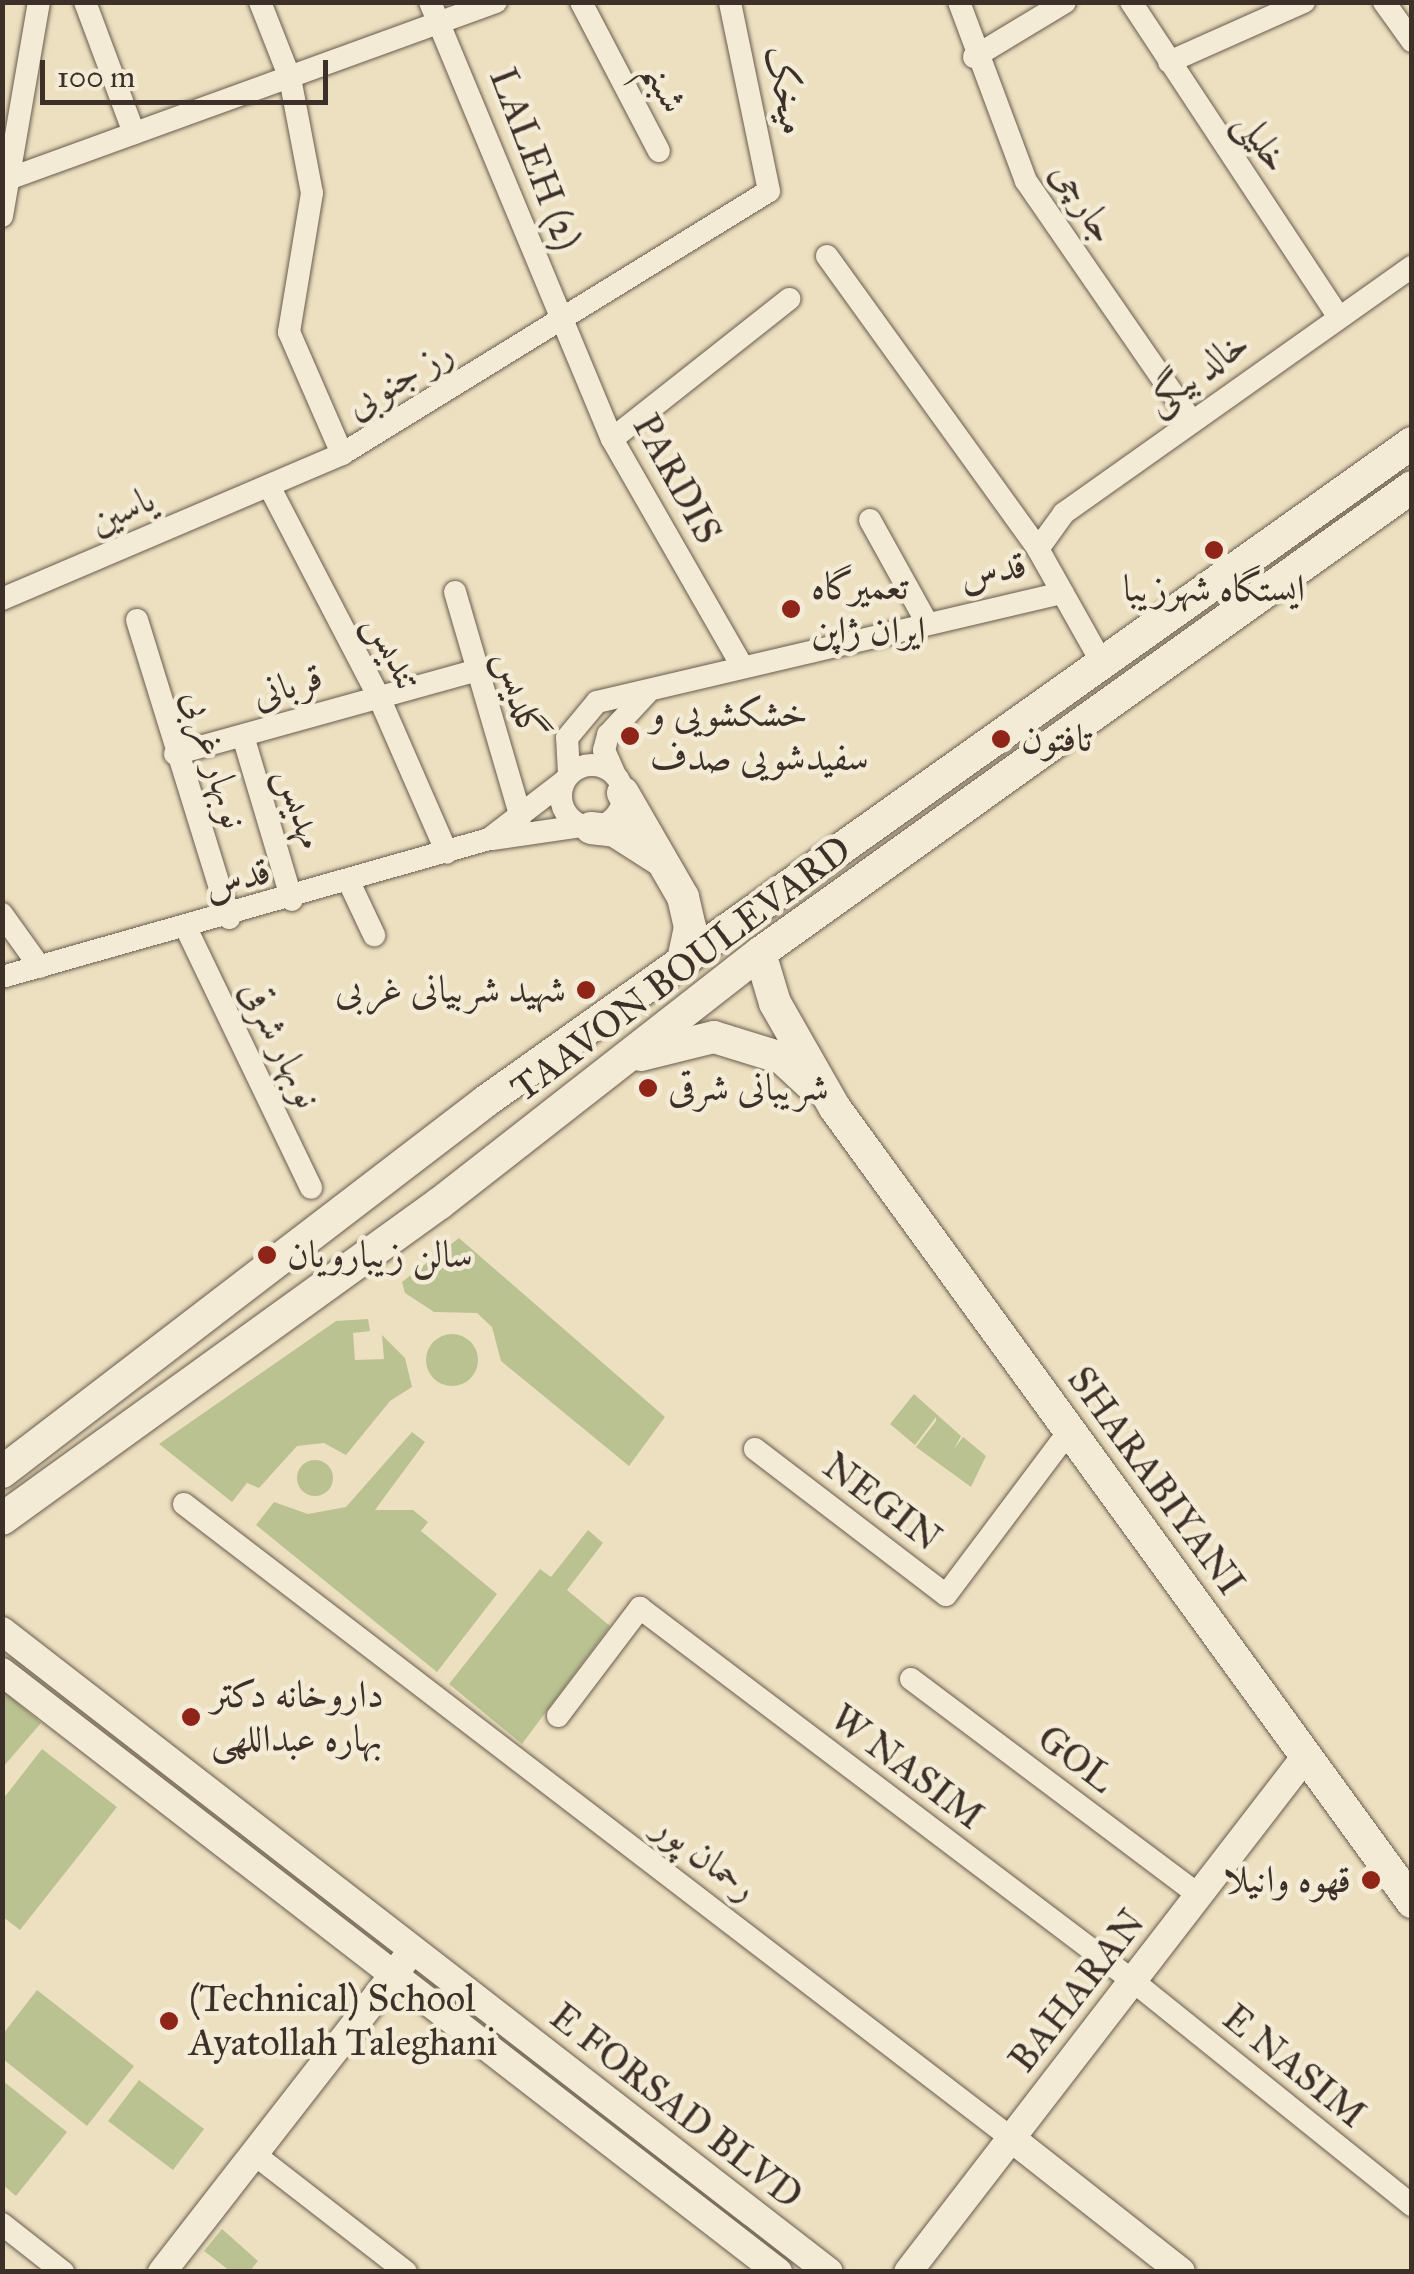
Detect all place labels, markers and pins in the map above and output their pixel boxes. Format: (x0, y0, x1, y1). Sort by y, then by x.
marker: ایستگاه شهرزیبا (1203, 539, 1225, 561)
place label: تعمیرگاه ایران ژاپن (811, 564, 926, 654)
place label: ایستگاه شهرزیبا (1123, 566, 1305, 612)
marker: تعمیرگاه ایران ژاپن (780, 598, 802, 620)
place label: خشکشویی و سفیدشویی صدف (650, 691, 869, 781)
place label: تافتون (1021, 716, 1092, 762)
marker: خشکشویی و سفیدشویی صدف (619, 725, 641, 747)
marker: تافتون (990, 728, 1012, 750)
place label: شهید شربیانی غربی (335, 967, 566, 1013)
marker: شهید شربیانی غربی (575, 979, 597, 1001)
place label: شریبانی شرقی (668, 1065, 829, 1111)
marker: شریبانی شرقی (637, 1077, 659, 1099)
place label: سالن زیبارویان (287, 1232, 473, 1278)
marker: سالن زیبارویان (256, 1244, 278, 1266)
place label: داروخانه دکتر بهاره عبداللهی (211, 1672, 384, 1762)
marker: داروخانه دکتر بهاره عبداللهی (180, 1706, 202, 1728)
place label: قهوه وانیلا (1223, 1857, 1351, 1903)
marker: قهوه وانیلا (1360, 1869, 1382, 1891)
place label: (Technical) School Ayatollah Taleghani (189, 1976, 497, 2066)
marker: (Technical) School Ayatollah Taleghani (158, 2010, 180, 2032)

